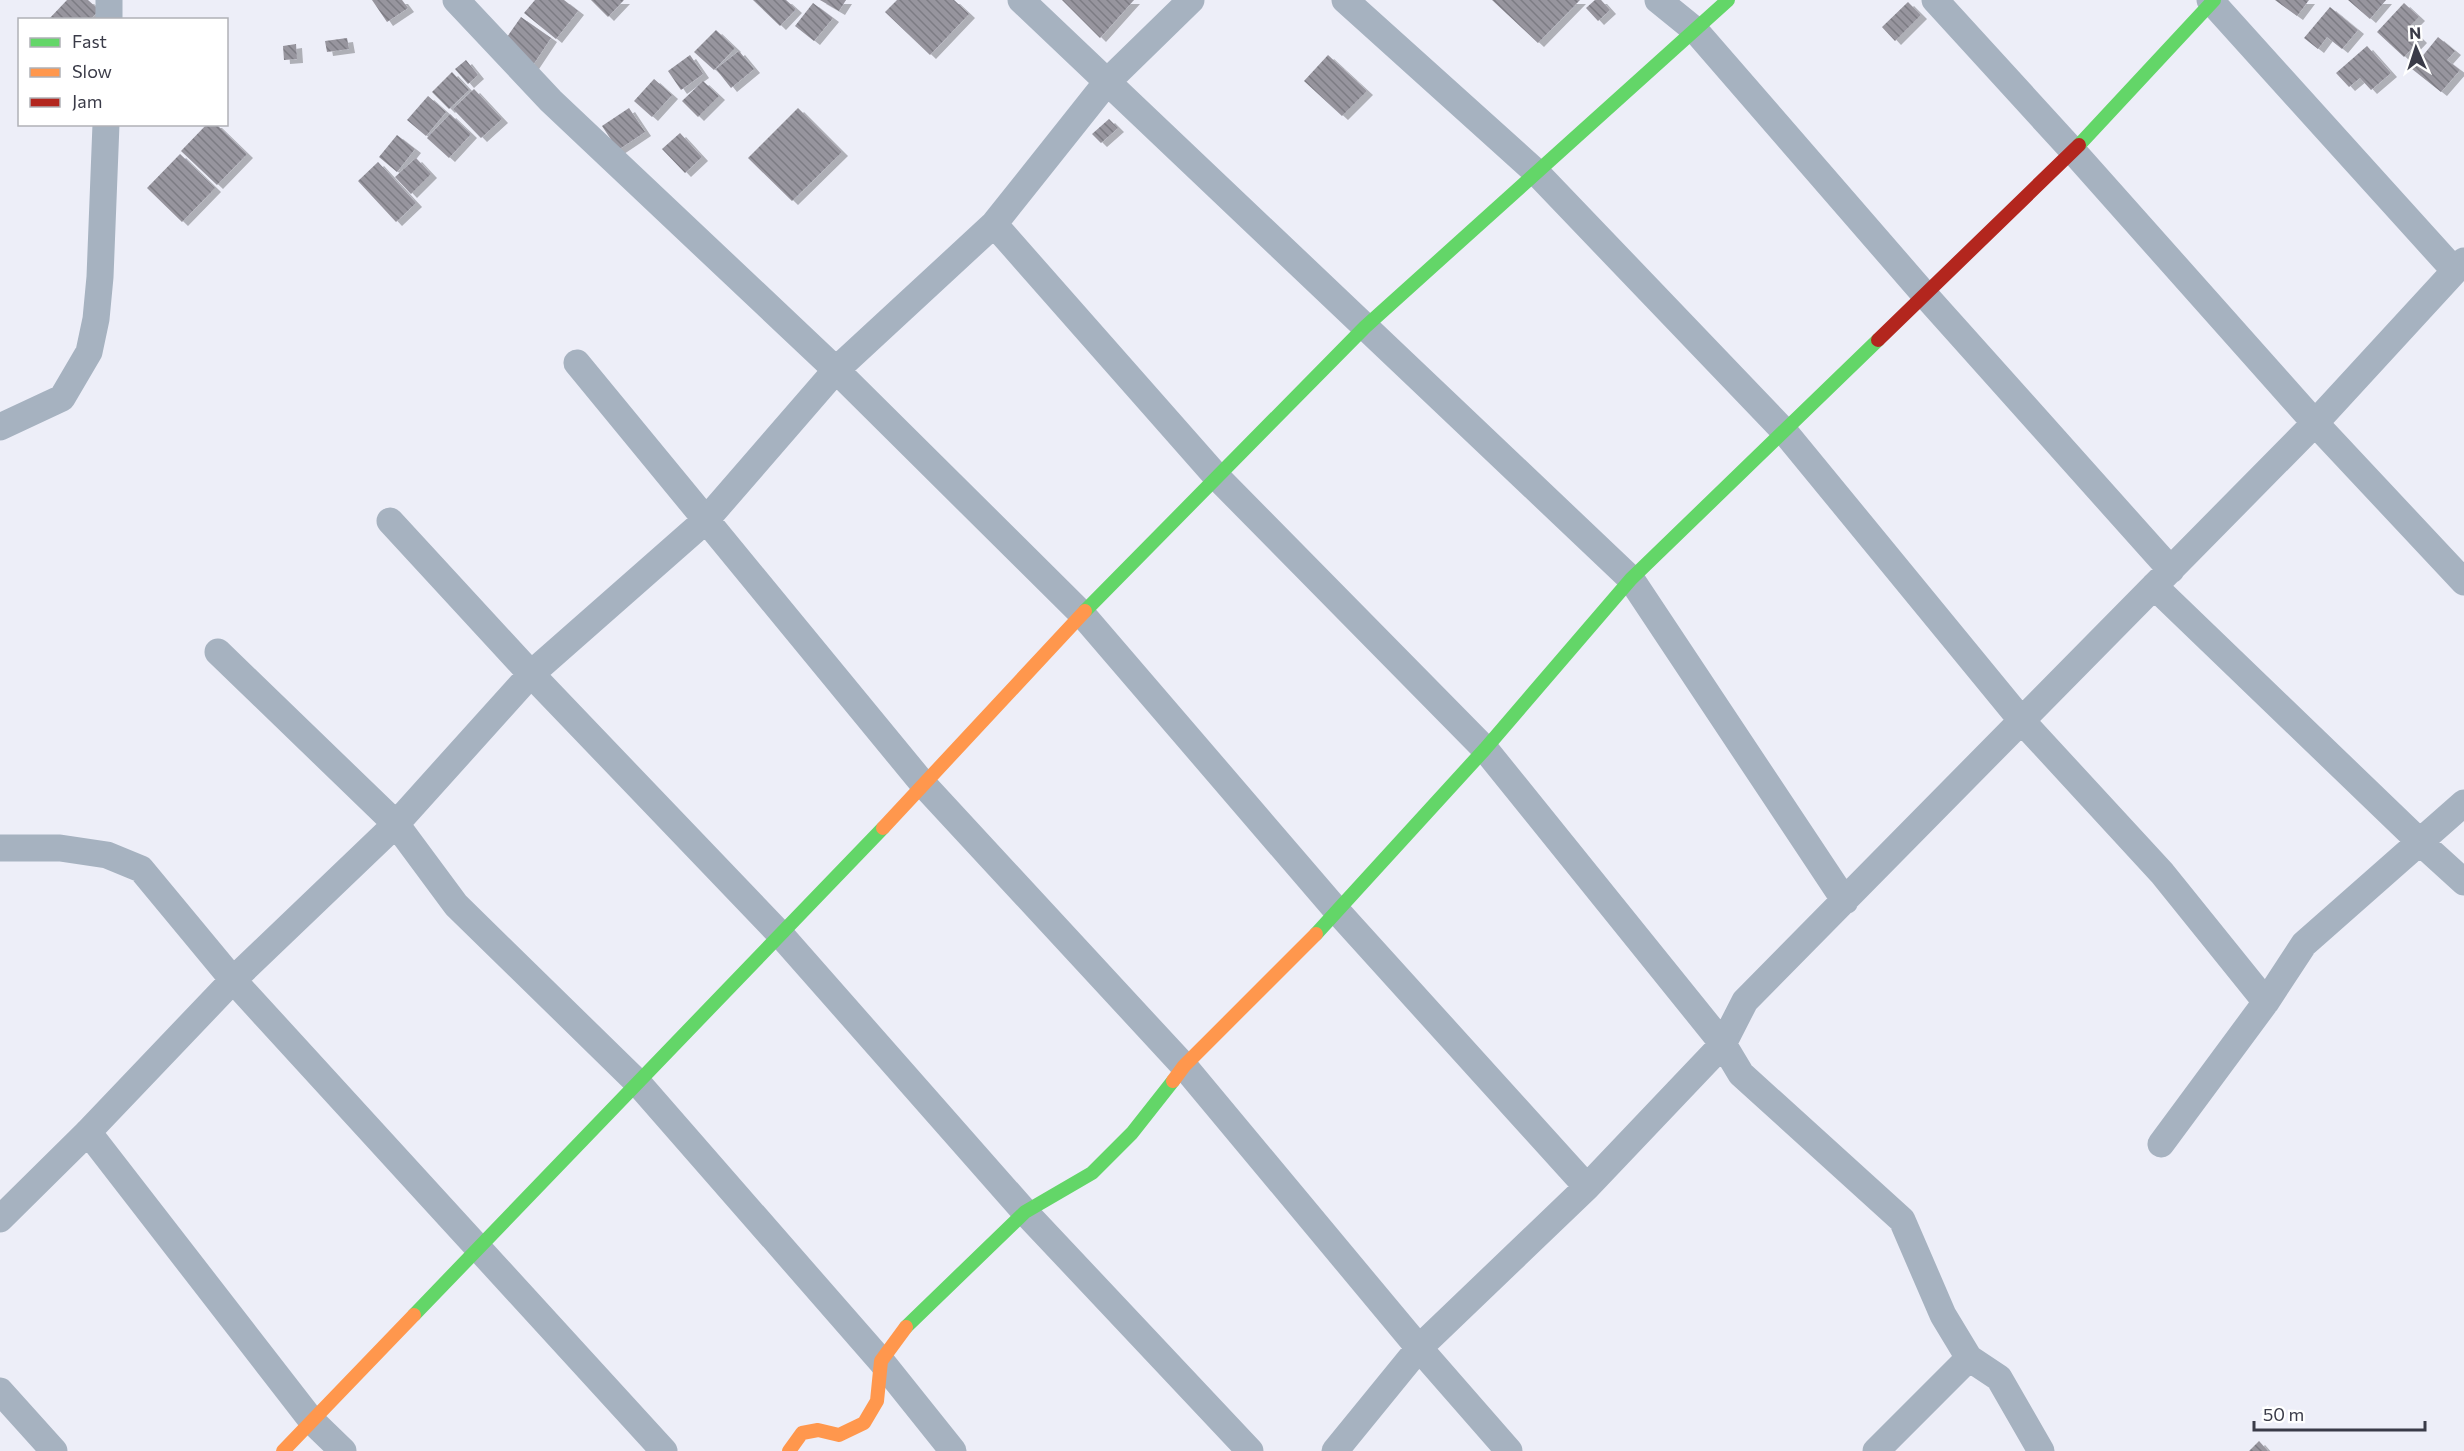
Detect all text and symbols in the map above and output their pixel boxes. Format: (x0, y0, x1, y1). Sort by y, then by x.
legend (18, 18, 228, 126)
north arrow (2386, 18, 2446, 78)
text: N (2409, 23, 2422, 42)
text: Fast (72, 30, 107, 52)
text: Slow (72, 60, 112, 82)
text: Jam (72, 90, 102, 112)
scale bar (2254, 1394, 2425, 1432)
text: 50 m (2263, 1403, 2304, 1425)

